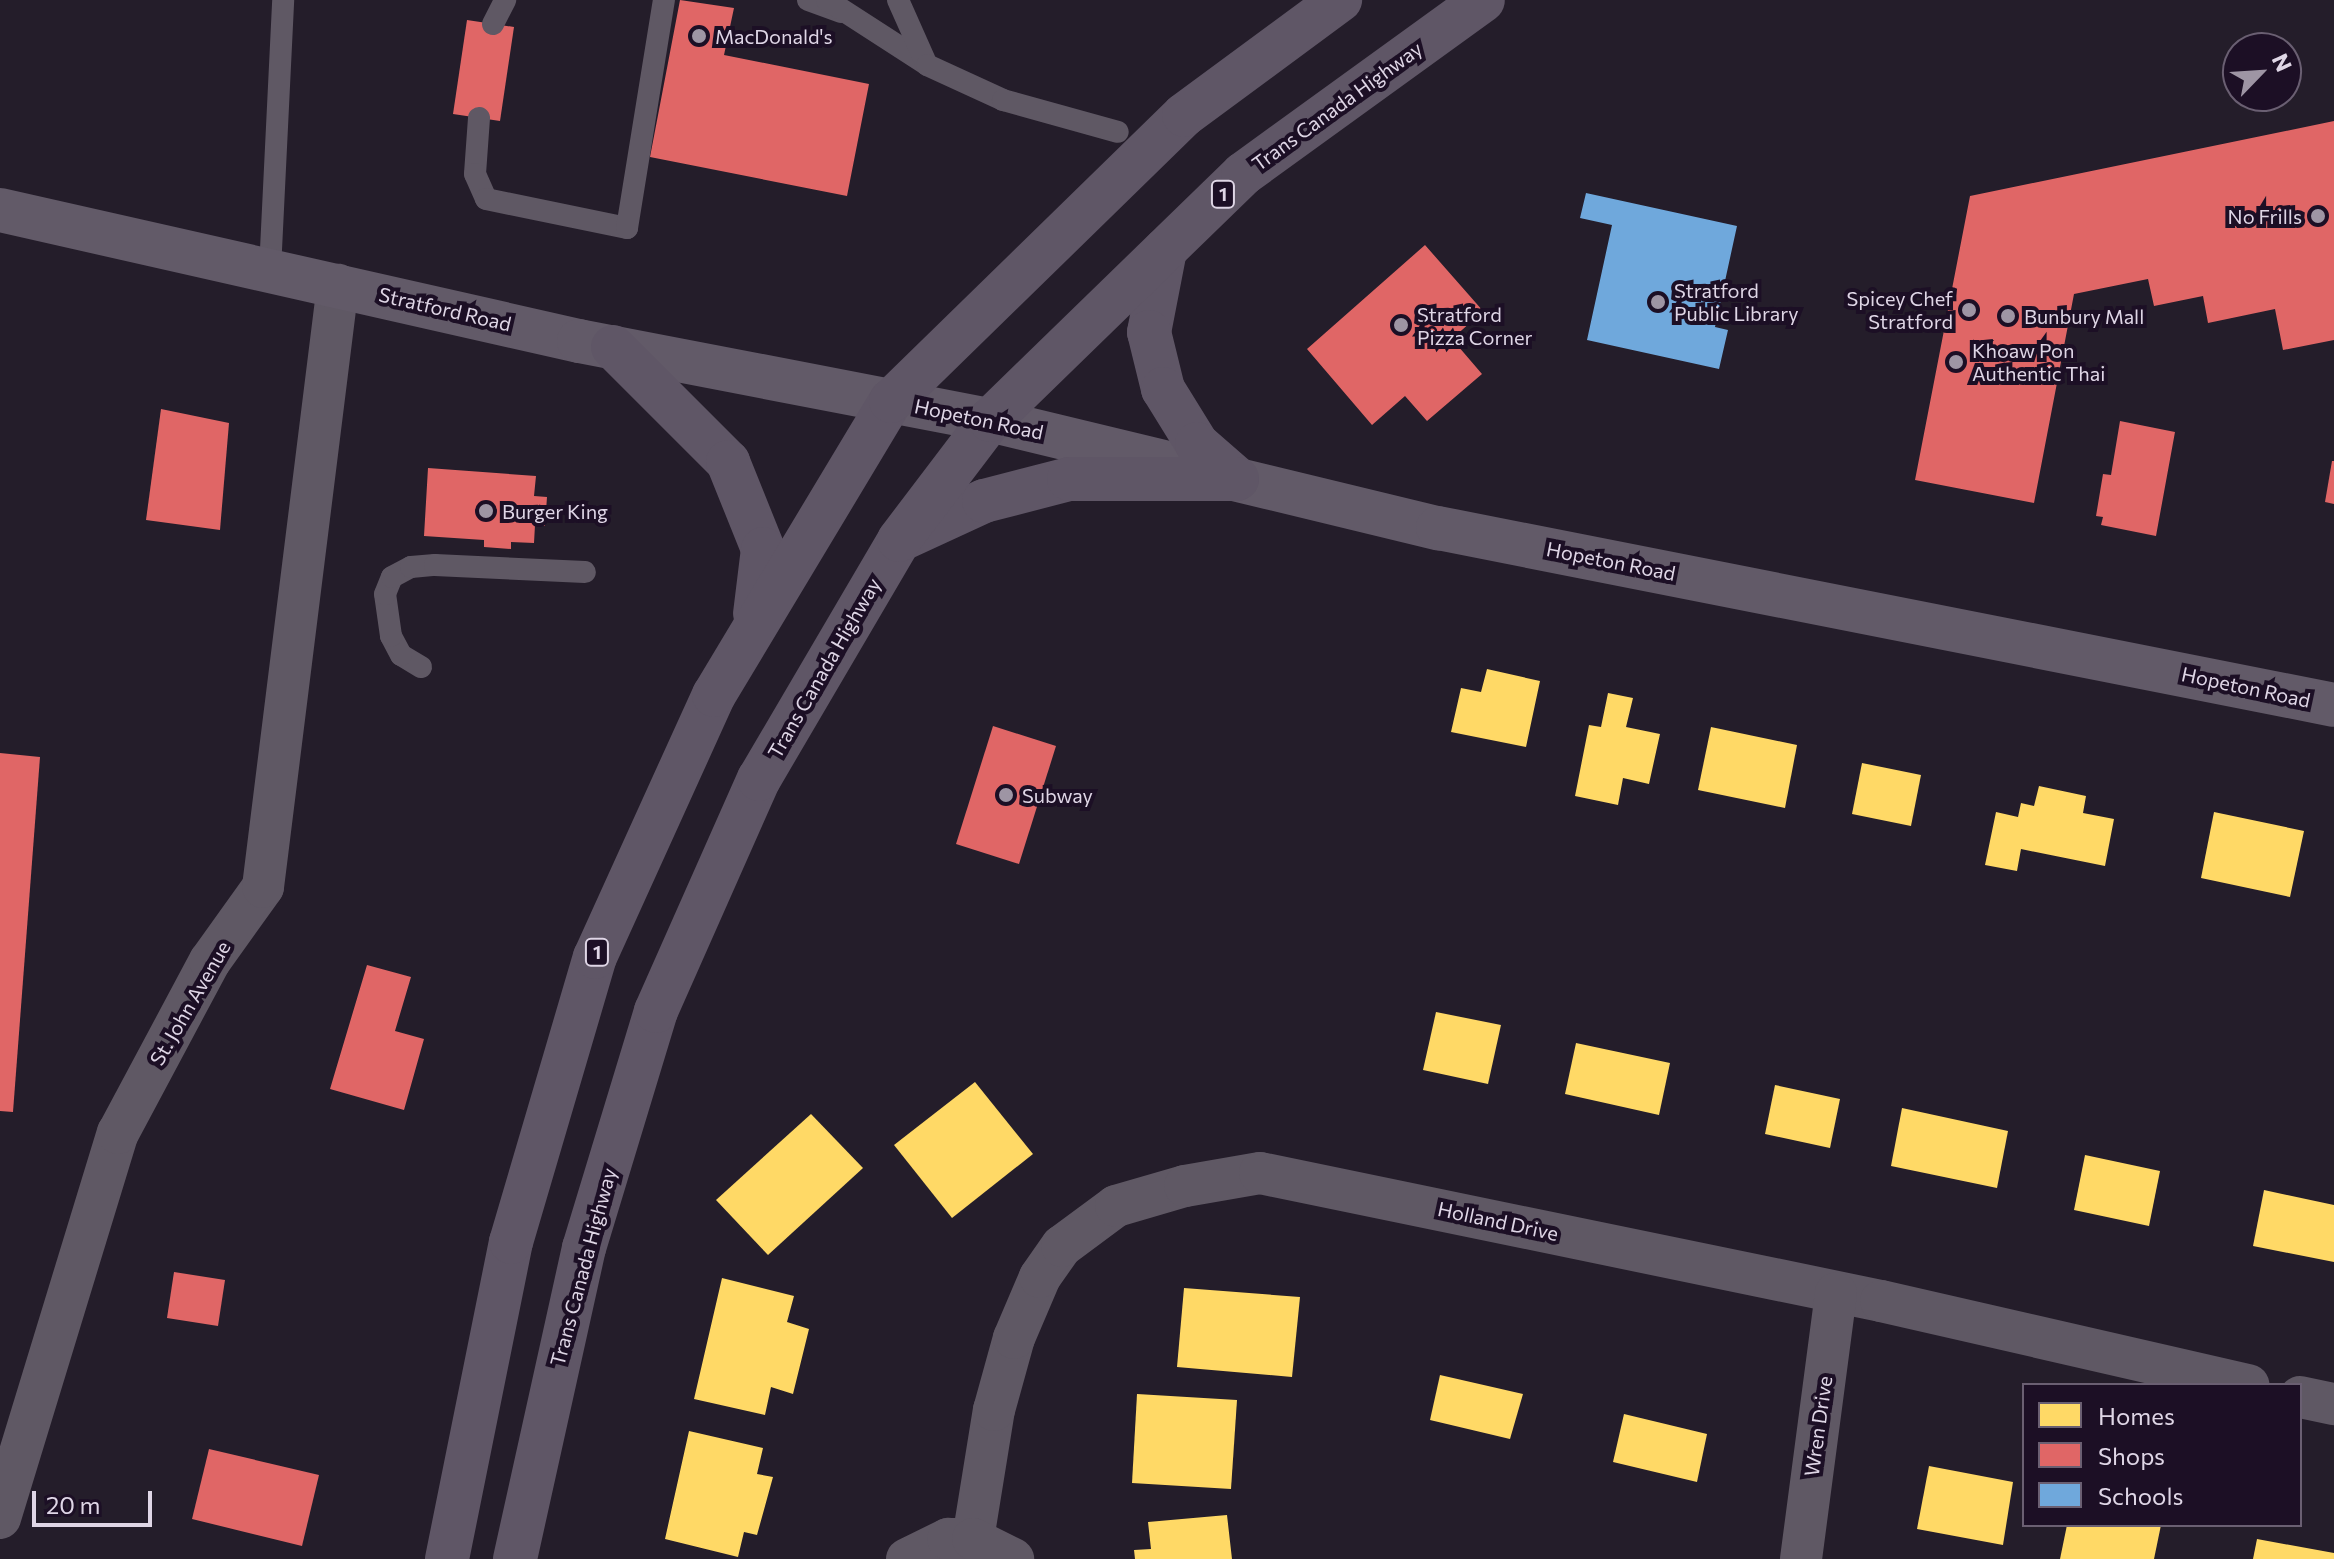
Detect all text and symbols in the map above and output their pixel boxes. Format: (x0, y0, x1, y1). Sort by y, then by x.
place label: MacDonald's (715, 24, 833, 48)
marker: MacDonald's (690, 27, 708, 45)
north arrow (2222, 32, 2302, 112)
street label: Trans Canada Highway (1247, 36, 1427, 176)
text: N (2267, 49, 2298, 76)
road number: 1 (1209, 180, 1237, 208)
place label: No Frills (2228, 204, 2302, 228)
marker: No Frills (2309, 207, 2327, 225)
place label: Stratford Public Library (1674, 278, 1798, 325)
street label: Stratford Road (376, 282, 514, 336)
place label: Spicey Chef Stratford (1846, 286, 1953, 333)
marker: Stratford Public Library (1649, 293, 1667, 311)
marker: Spicey Chef Stratford (1960, 301, 1978, 319)
place label: Stratford Pizza Corner (1417, 302, 1532, 349)
place label: Bunbury Mall (2024, 304, 2144, 328)
marker: Bunbury Mall (1999, 307, 2017, 325)
marker: Stratford Pizza Corner (1392, 316, 1410, 334)
place label: Khoaw Pon Authentic Thai (1972, 338, 2105, 385)
marker: Khoaw Pon Authentic Thai (1947, 353, 1965, 371)
street label: Hopeton Road (912, 394, 1046, 444)
place label: Burger King (502, 499, 608, 523)
marker: Burger King (477, 502, 495, 520)
street label: Hopeton Road (1544, 537, 1678, 585)
street label: Trans Canada Highway (763, 574, 885, 762)
street label: Hopeton Road (2179, 662, 2313, 712)
place label: Subway (1022, 783, 1093, 807)
marker: Subway (997, 786, 1015, 804)
street label: St. John Avenue (145, 937, 235, 1069)
road number: 1 (583, 938, 611, 966)
street label: Trans Canada Highway (545, 1165, 621, 1369)
street label: Holland Drive (1435, 1197, 1561, 1245)
street label: Wren Drive (1799, 1374, 1837, 1478)
legend (2022, 1383, 2302, 1527)
text: Homes (2098, 1401, 2175, 1430)
text: Shops (2098, 1441, 2165, 1470)
scale bar (36, 1475, 156, 1525)
text: Schools (2098, 1481, 2183, 1510)
text: 20 m (46, 1490, 100, 1519)

